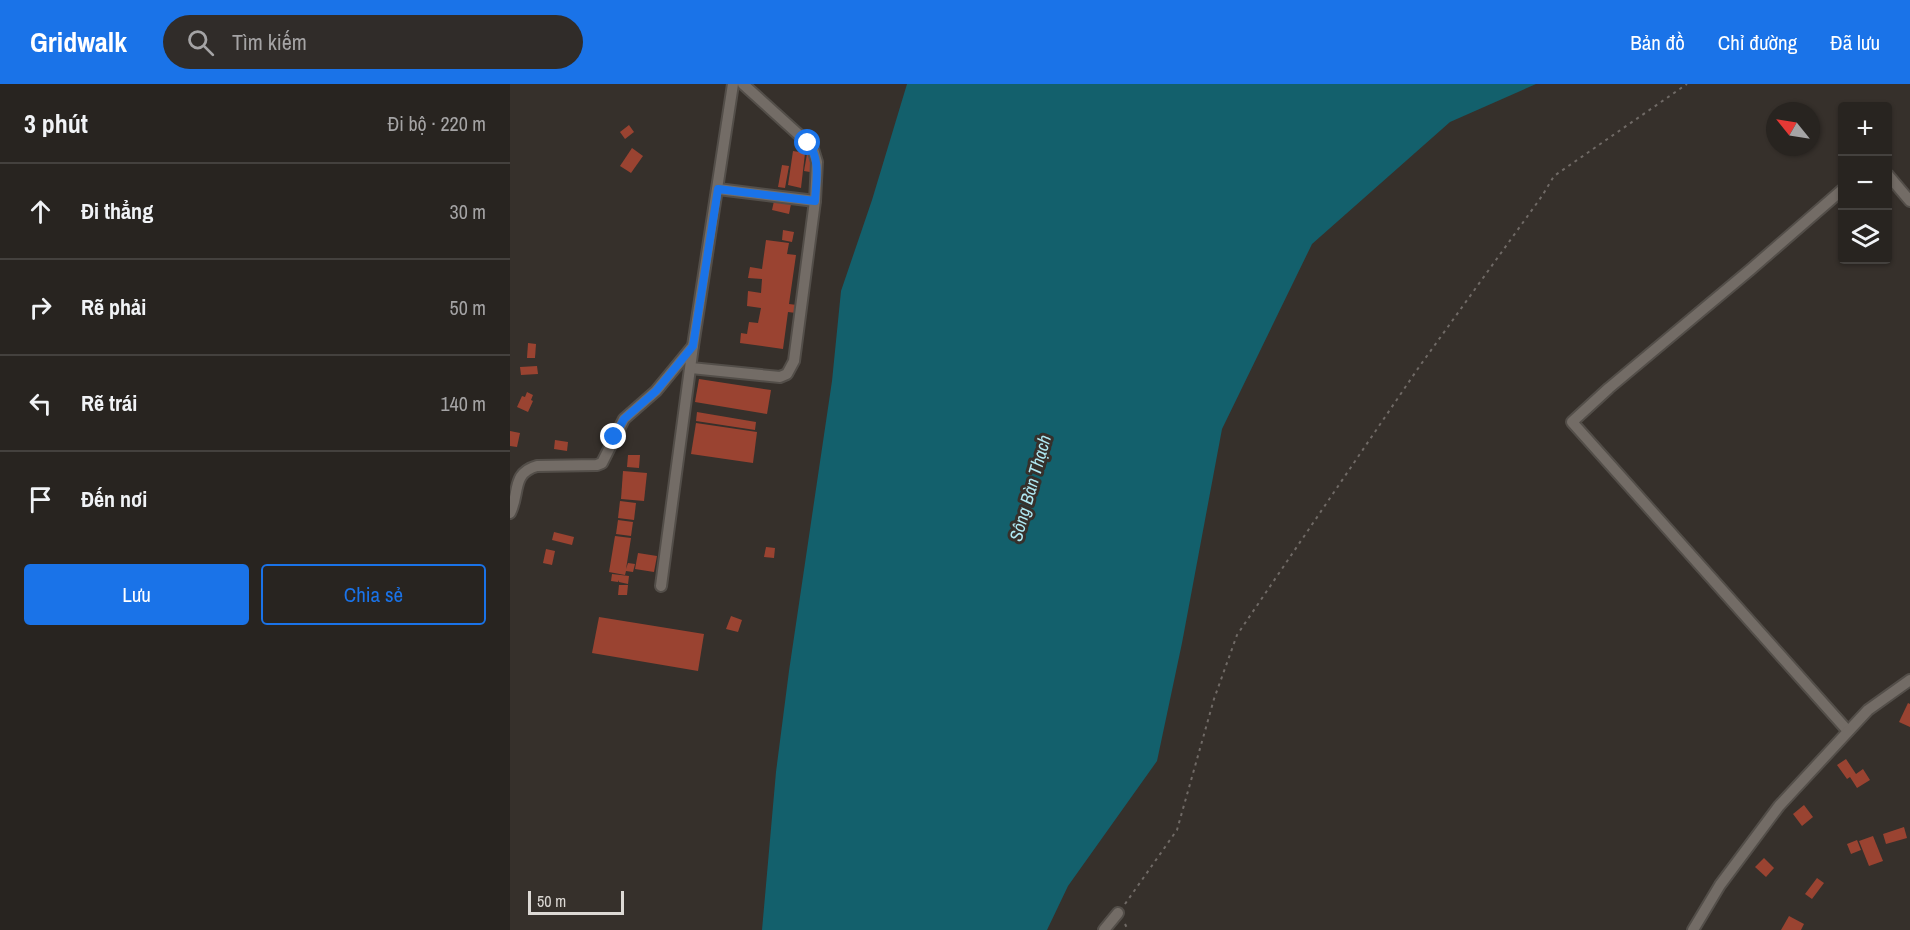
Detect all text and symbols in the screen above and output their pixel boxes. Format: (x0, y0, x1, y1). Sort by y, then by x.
search box (163, 15, 583, 69)
text: Gridwalk (30, 23, 127, 61)
icon: search (184, 26, 217, 59)
text: Tìm kiếm (232, 27, 307, 57)
text: Bản đồ (1630, 28, 1685, 57)
text: Chỉ đường (1718, 28, 1797, 57)
text: Đã lưu (1830, 28, 1880, 57)
north arrow (1766, 102, 1820, 156)
map controls (1838, 102, 1892, 264)
button: + (1838, 102, 1892, 156)
text: 3 phút (24, 106, 88, 141)
text: Đi bộ · 220 m (388, 110, 486, 137)
route start (794, 129, 820, 155)
button: − (1838, 156, 1892, 210)
icon: ahead (24, 195, 57, 228)
text: Đi thẳng (81, 196, 153, 226)
text: 30 m (450, 198, 486, 225)
button: layers (1838, 210, 1892, 264)
icon: right (24, 291, 57, 324)
text: Rẽ phải (81, 292, 146, 322)
text: 50 m (450, 294, 486, 321)
icon: left (24, 387, 57, 420)
text: Rẽ trái (81, 388, 137, 418)
text: 140 m (440, 390, 486, 417)
route end (600, 423, 626, 449)
water label: Sông Bàn Thạch (1003, 432, 1057, 544)
icon: arrive (24, 483, 57, 516)
text: Đến nơi (81, 484, 147, 514)
button: Lưu (24, 564, 249, 625)
button: Chia sẻ (261, 564, 486, 625)
scale bar (528, 888, 624, 916)
text: 50 m (537, 890, 566, 912)

